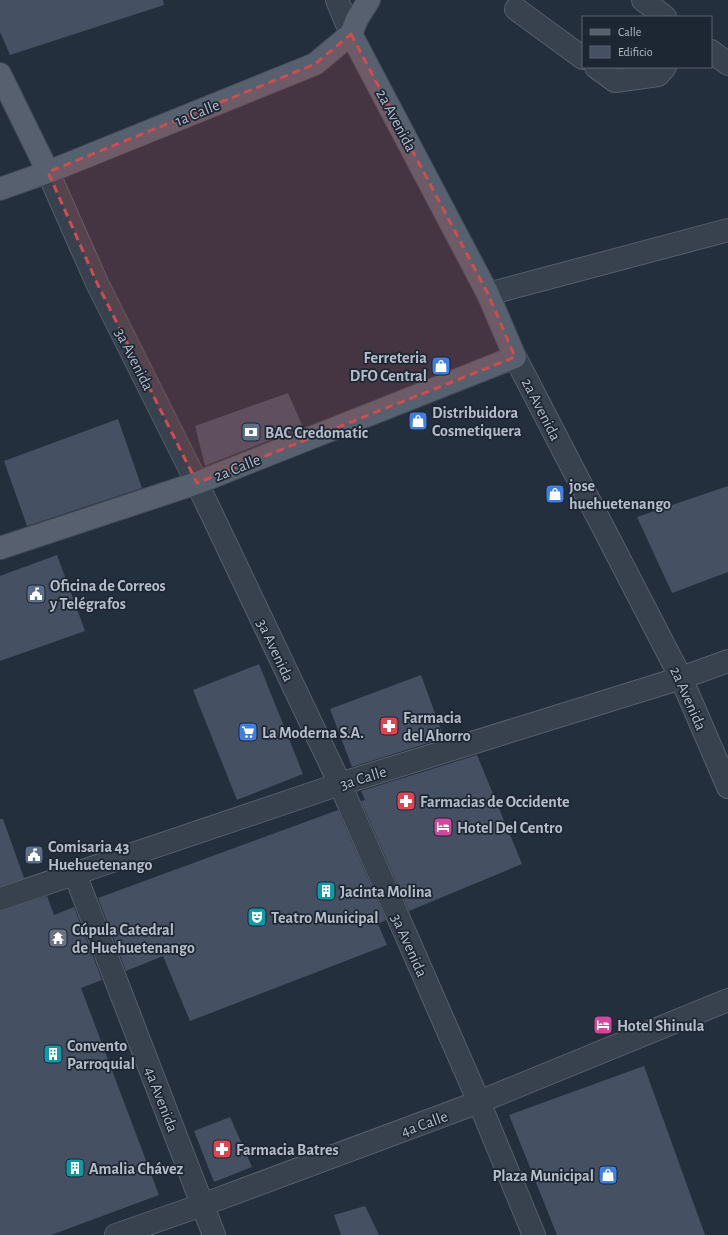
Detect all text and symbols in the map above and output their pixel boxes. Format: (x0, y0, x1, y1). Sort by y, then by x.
legend (582, 16, 712, 68)
text: Calle (618, 26, 641, 38)
text: Edificio (618, 46, 653, 58)
street label: 2a Avenida (373, 87, 419, 154)
street label: 1a Calle (173, 97, 222, 129)
street label: 3a Avenida (112, 326, 157, 393)
place label: Ferreteria DFO Central (350, 350, 427, 384)
shop icon: Ferreteria DFO Central (430, 355, 452, 377)
street label: 2a Avenida (519, 376, 564, 443)
place label: Distribuidora Cosmetiquera (432, 405, 522, 439)
shop icon: Distribuidora Cosmetiquera (407, 410, 429, 432)
bank icon: BAC Credomatic (240, 421, 262, 443)
place label: BAC Credomatic (265, 425, 368, 441)
street label: 2a Calle (212, 451, 263, 484)
place label: jose huehuetenango (569, 478, 671, 512)
shop icon: jose huehuetenango (544, 483, 566, 505)
place label: Oficina de Correos y Telégrafos (49, 578, 166, 613)
public building icon: Oficina de Correos y Telégrafos (25, 583, 47, 605)
street label: 3a Avenida (254, 617, 297, 684)
street label: 2a Avenida (667, 664, 709, 733)
place label: Farmacia del Ahorro (403, 710, 471, 744)
pharmacy icon: Farmacia del Ahorro (378, 715, 400, 737)
supermarket icon: La Moderna S.A. (237, 721, 259, 743)
place label: La Moderna S.A. (262, 725, 364, 741)
street label: 3a Calle (338, 763, 388, 793)
pharmacy icon: Farmacias de Occidente (395, 790, 417, 812)
place label: Farmacias de Occidente (420, 794, 570, 810)
hotel icon: Hotel Del Centro (432, 816, 454, 838)
place label: Hotel Del Centro (457, 820, 563, 836)
place label: Comisaria 43 Huehuetenango (48, 839, 153, 873)
public building icon: Comisaria 43 Huehuetenango (23, 844, 45, 866)
building icon: Jacinta Molina (315, 880, 337, 902)
place label: Jacinta Molina (340, 884, 432, 900)
theatre icon: Teatro Municipal (246, 906, 268, 928)
place label: Teatro Municipal (271, 910, 378, 926)
street label: 3a Avenida (388, 911, 430, 979)
place label: Cúpula Catedral de Huehuetenango (72, 922, 195, 956)
temple icon: Cúpula Catedral de Huehuetenango (47, 927, 69, 949)
hotel icon: Hotel Shinula (592, 1014, 614, 1036)
place label: Hotel Shinula (617, 1018, 705, 1034)
place label: Convento Parroquial (67, 1038, 135, 1072)
building icon: Convento Parroquial (42, 1043, 64, 1065)
street label: 4a Avenida (141, 1065, 181, 1134)
street label: 4a Calle (399, 1108, 450, 1140)
pharmacy icon: Farmacia Batres (211, 1138, 233, 1160)
place label: Farmacia Batres (236, 1142, 339, 1158)
building icon: Amalia Chávez (64, 1157, 86, 1179)
place label: Amalia Chávez (89, 1161, 184, 1177)
shop icon: Plaza Municipal (597, 1164, 619, 1186)
place label: Plaza Municipal (492, 1168, 594, 1184)

